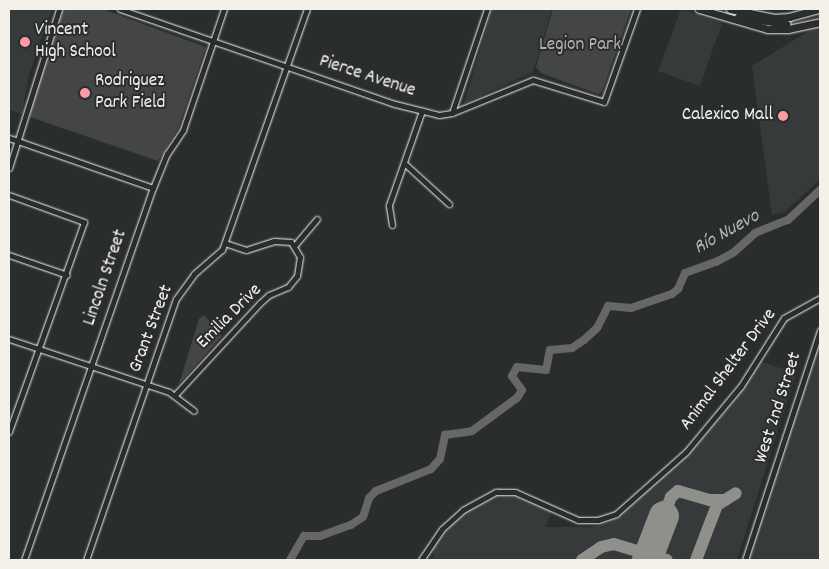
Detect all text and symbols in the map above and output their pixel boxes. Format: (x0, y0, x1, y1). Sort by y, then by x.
place label: Vincent High School (35, 20, 116, 64)
park label: Legion Park (539, 35, 621, 57)
marker: Vincent High School (19, 36, 31, 48)
street label: Pierce Avenue (316, 51, 418, 103)
place label: Rodriguez Park Field (95, 71, 165, 115)
marker: Rodriguez Park Field (79, 87, 91, 99)
place label: Calexico Mall (682, 105, 773, 127)
marker: Calexico Mall (777, 110, 789, 122)
water label: Río Nuevo (690, 205, 764, 261)
street label: Lincoln Street (79, 227, 133, 329)
street label: Emilia Drive (193, 280, 267, 354)
street label: Grant Street (125, 282, 179, 376)
street label: Animal Shelter Drive (676, 305, 782, 435)
street label: West 2nd Street (750, 350, 808, 466)

